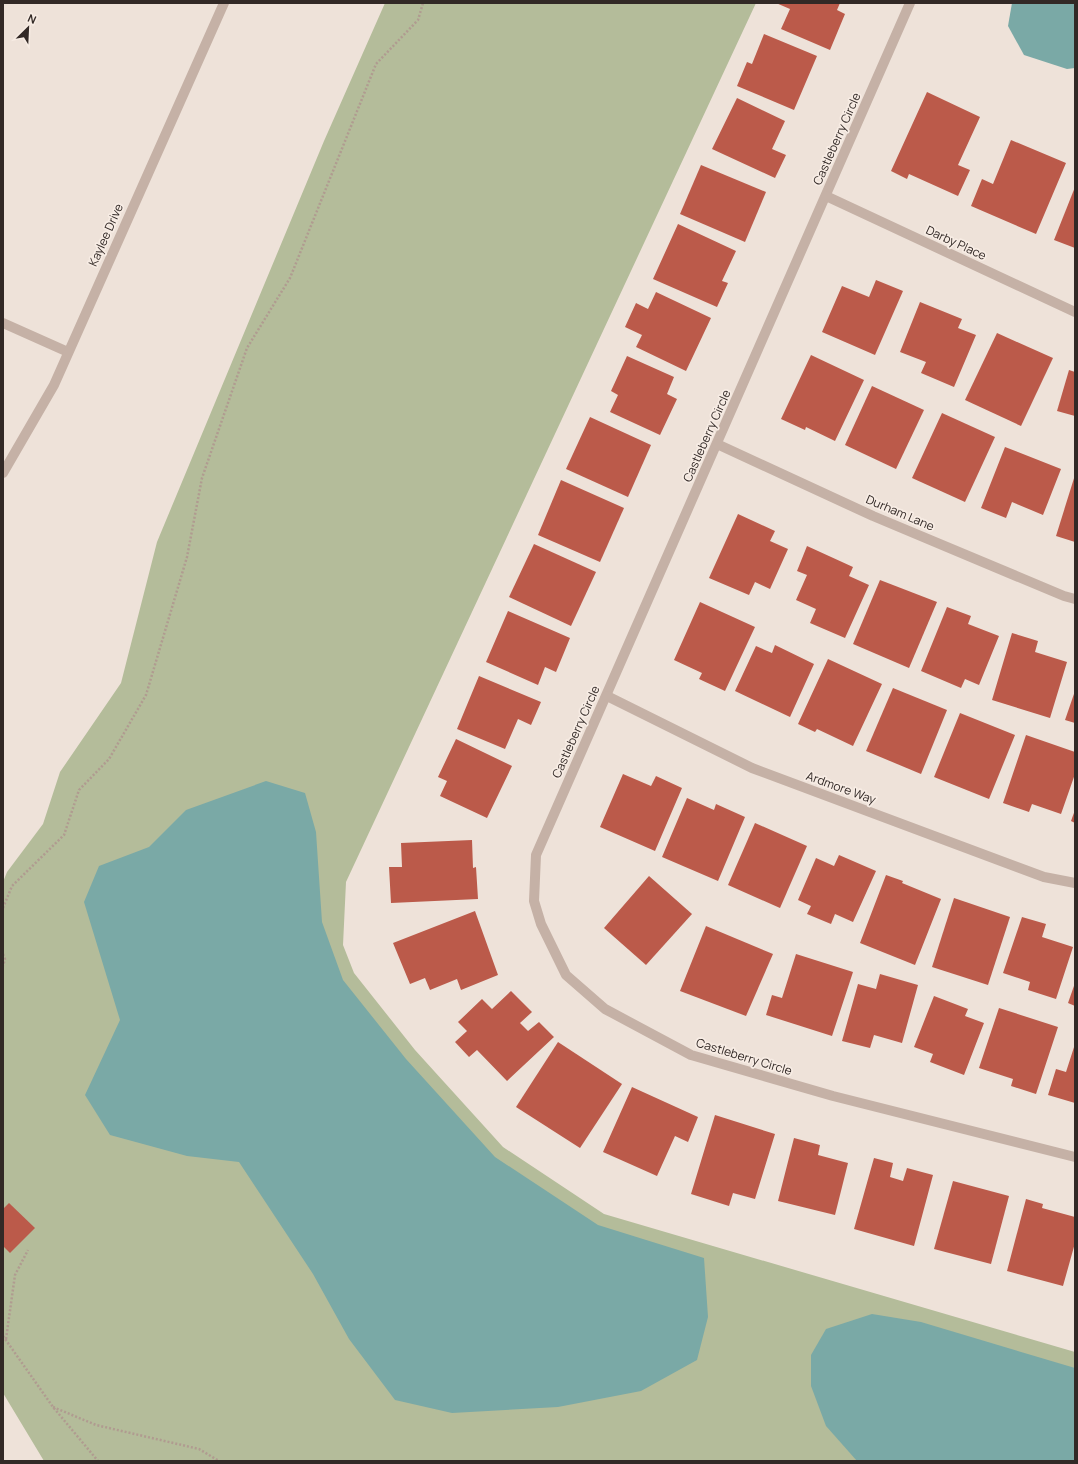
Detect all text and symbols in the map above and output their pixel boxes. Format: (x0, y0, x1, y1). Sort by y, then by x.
north arrow (8, 8, 48, 48)
text: N (26, 10, 39, 27)
street label: Castleberry Circle (809, 90, 865, 188)
street label: Kaylee Drive (84, 201, 127, 269)
street label: Darby Place (923, 221, 989, 264)
street label: Castleberry Circle (679, 387, 735, 485)
street label: Durham Lane (863, 490, 937, 535)
street label: Castleberry Circle (548, 683, 604, 781)
street label: Ardmore Way (804, 767, 879, 808)
street label: Castleberry Circle (694, 1034, 794, 1079)

